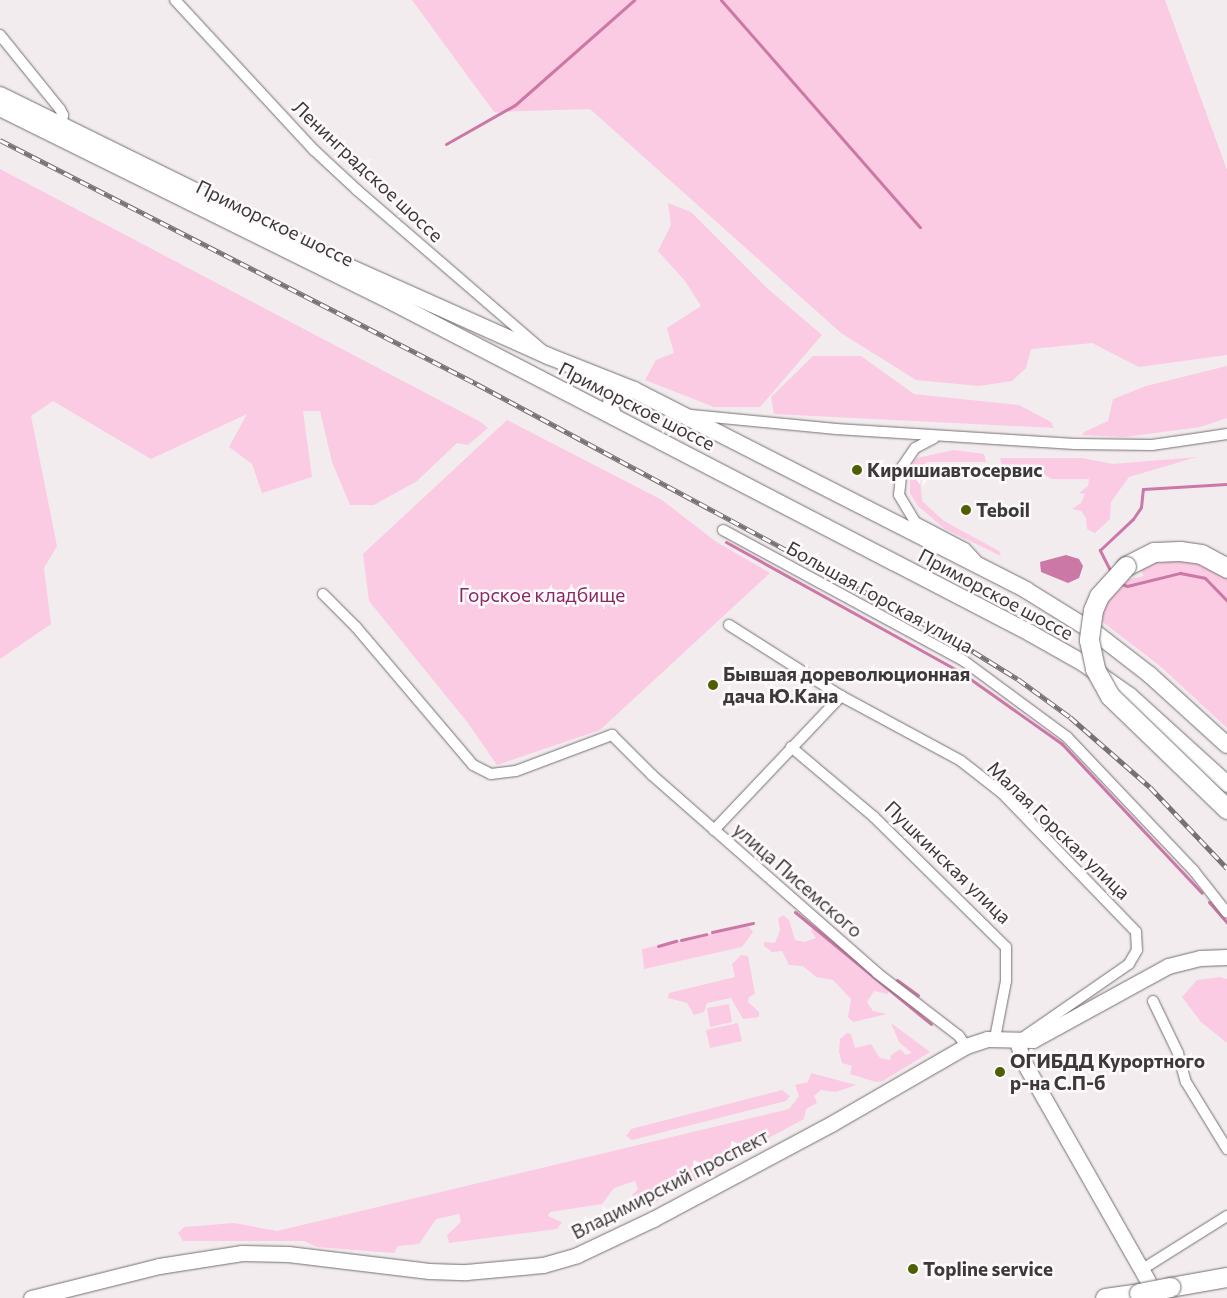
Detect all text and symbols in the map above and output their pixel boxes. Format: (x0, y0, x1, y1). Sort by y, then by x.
street label: Ленинградское шоссе (288, 95, 448, 247)
street label: Приморское шоссе (193, 175, 357, 271)
street label: Приморское шоссе (555, 357, 719, 455)
place label: Киришиавтосервис (867, 459, 1042, 481)
marker: Киришиавтосервис (851, 464, 863, 476)
place label: Teboil (976, 499, 1030, 521)
marker: Teboil (960, 504, 972, 516)
street label: Большая Горская улица (783, 536, 977, 658)
street label: Приморское шоссе (915, 544, 1077, 644)
park label: Горское кладбище (459, 584, 625, 606)
place label: Бывшая дореволюционная дача Ю.Кана (723, 663, 970, 707)
marker: Бывшая дореволюционная дача Ю.Кана (707, 679, 719, 691)
street label: Малая Горская улица (983, 756, 1135, 904)
street label: Пушкинская улица (880, 796, 1016, 928)
street label: улица Писемского (729, 818, 867, 942)
place label: ОГИБДД Курортного р-на С.П-б (1010, 1050, 1205, 1094)
marker: ОГИБДД Курортного р-на С.П-б (994, 1066, 1006, 1078)
street label: Владимирский проспект (568, 1124, 772, 1244)
place label: Topline service (923, 1258, 1053, 1280)
marker: Topline service (907, 1263, 919, 1275)

